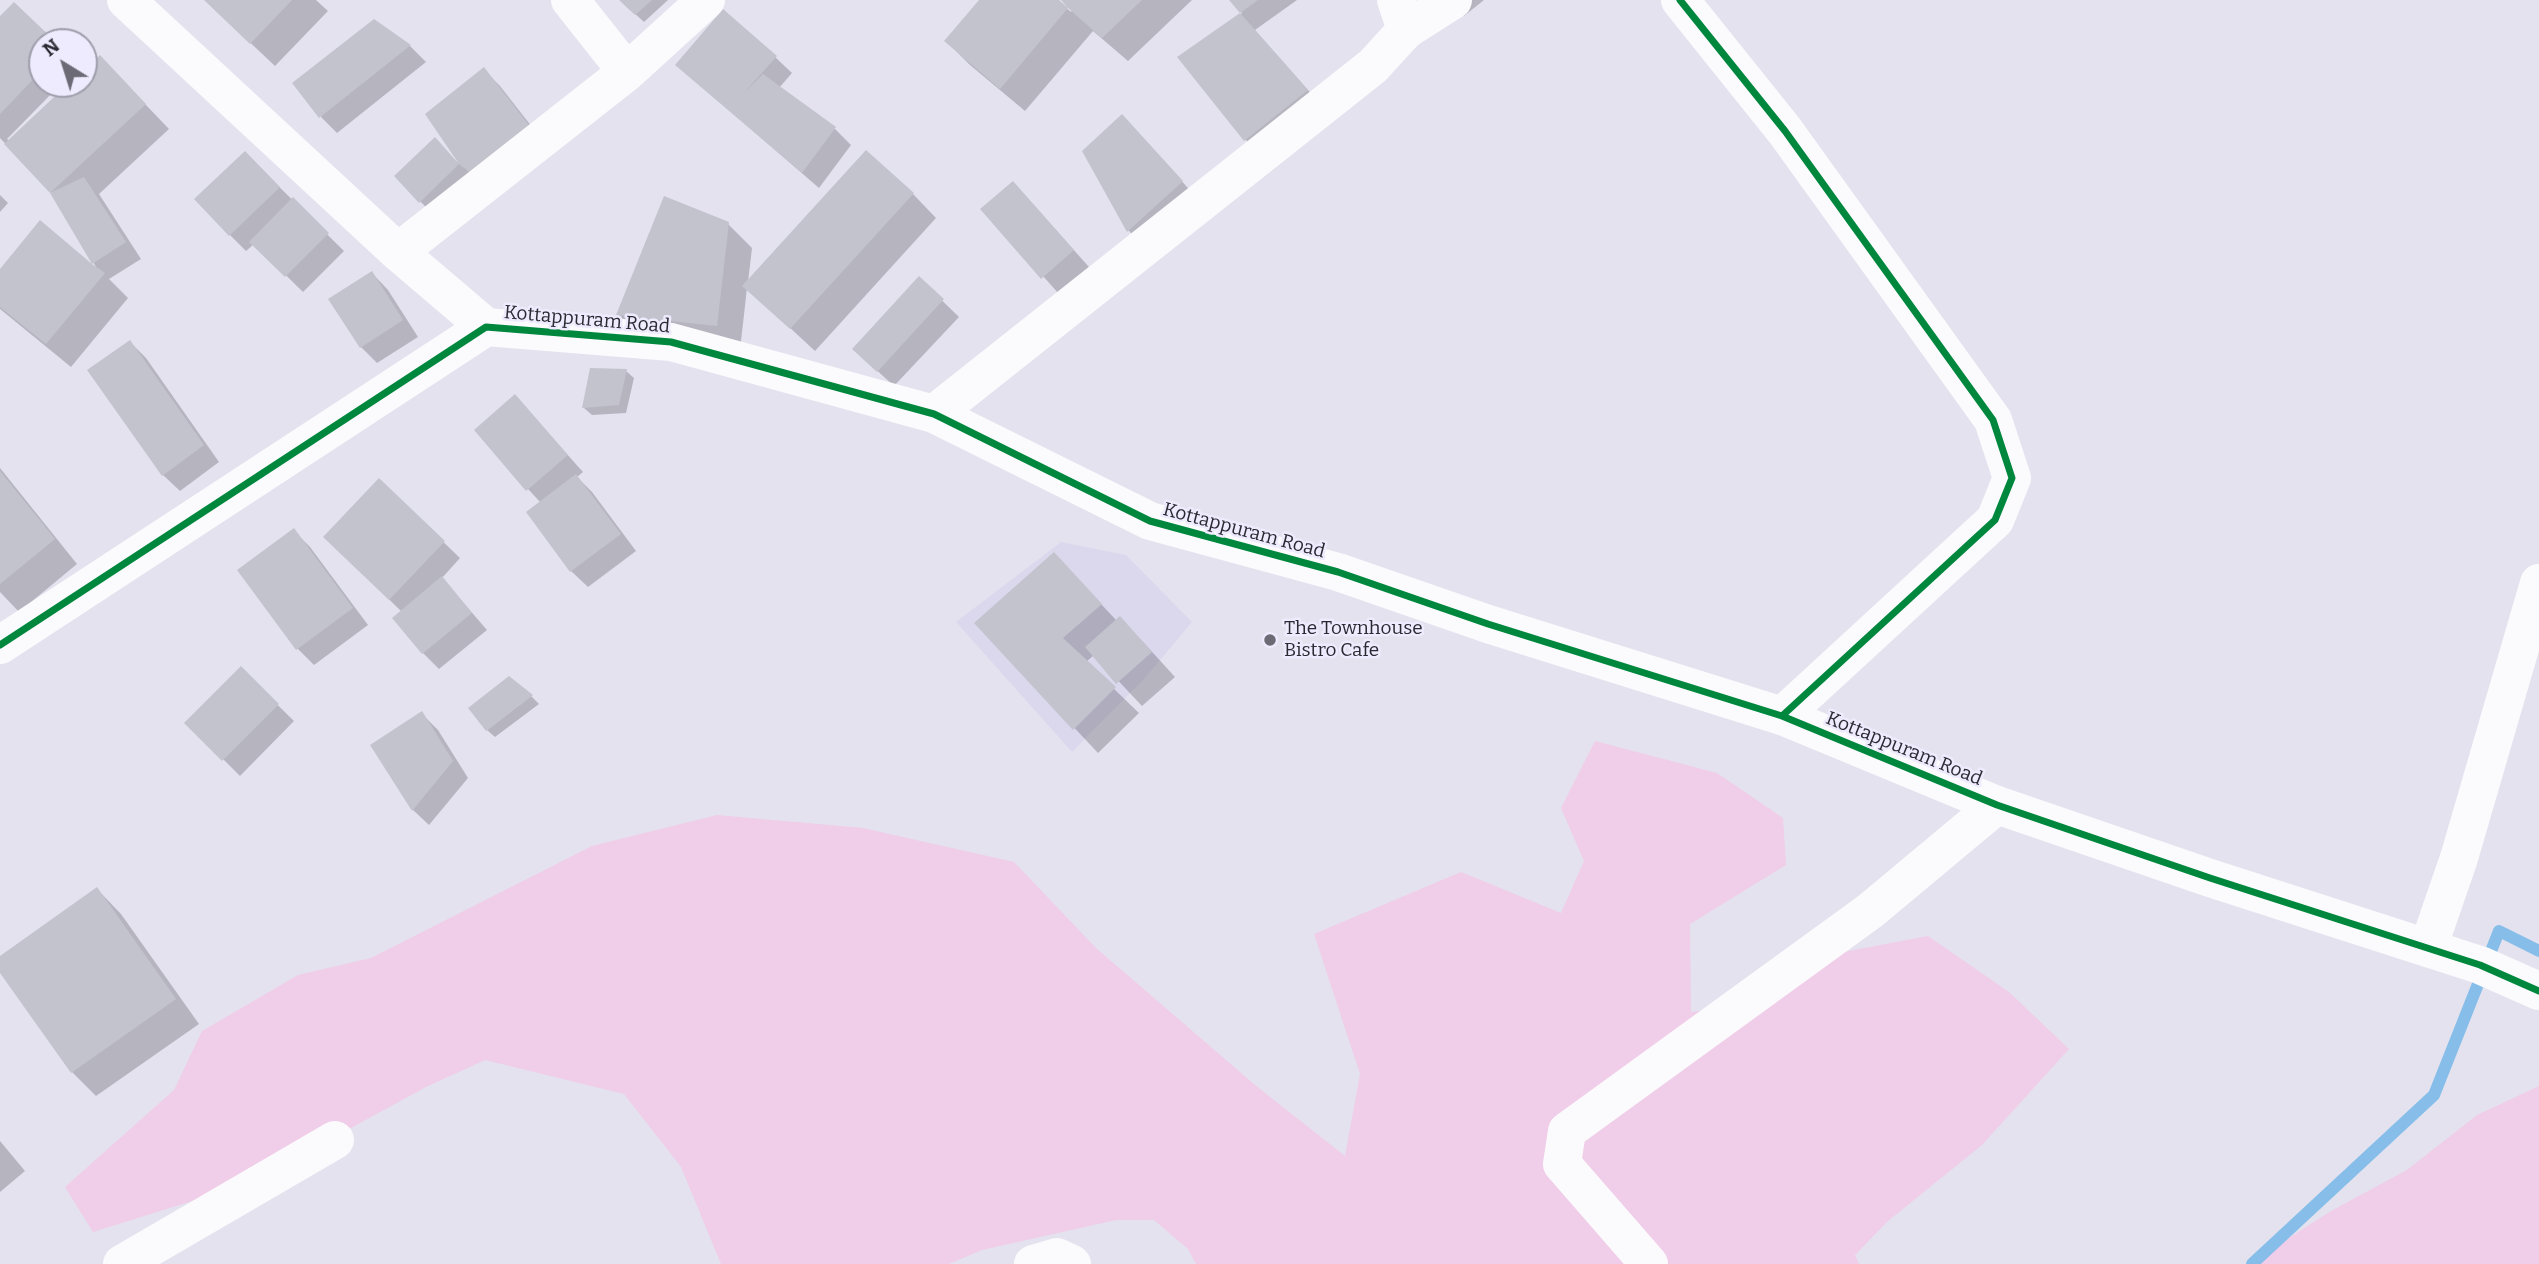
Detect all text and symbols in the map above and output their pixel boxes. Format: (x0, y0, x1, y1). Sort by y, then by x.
north arrow (28, 28, 98, 98)
text: N (38, 34, 64, 61)
street label: Kottappuram Road (503, 301, 671, 339)
street label: Kottappuram Road (1161, 498, 1327, 564)
place label: The Townhouse Bistro Cafe (1284, 618, 1423, 662)
marker: The Townhouse Bistro Cafe (1262, 632, 1278, 648)
street label: Kottappuram Road (1822, 707, 1986, 791)

